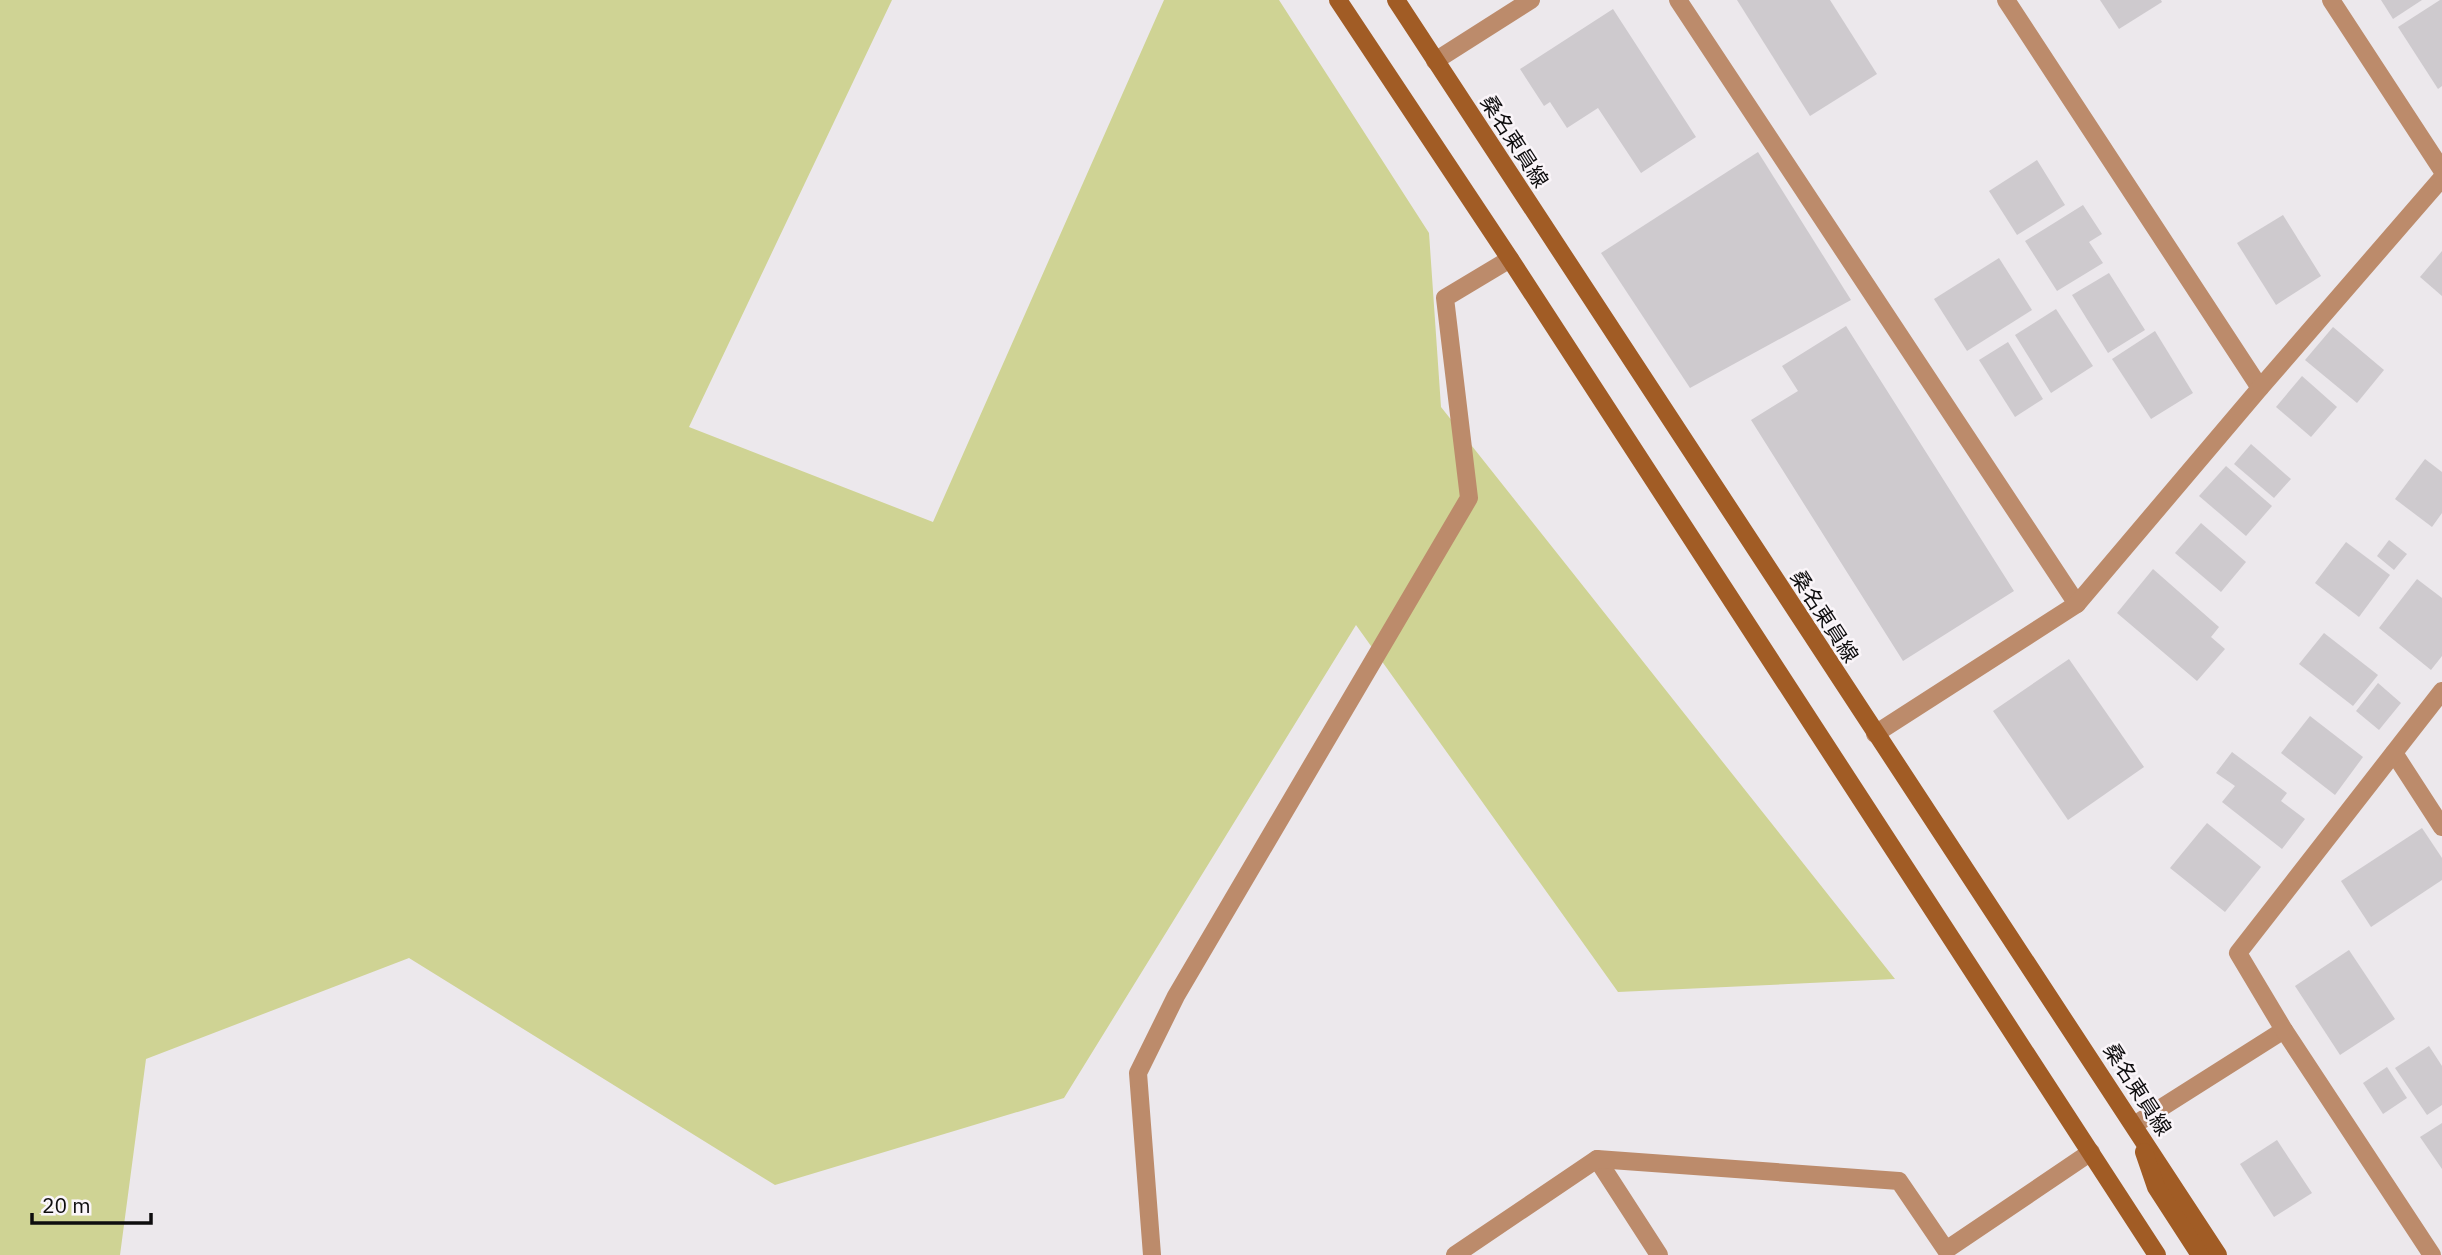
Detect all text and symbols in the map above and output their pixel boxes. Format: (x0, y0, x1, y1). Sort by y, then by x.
street label: 桑名東員線 (1475, 89, 1555, 193)
street label: 桑名東員線 (1785, 564, 1865, 668)
street label: 桑名東員線 (2098, 1037, 2178, 1141)
scale bar (32, 1182, 150, 1226)
text: 20 m (42, 1191, 91, 1219)

